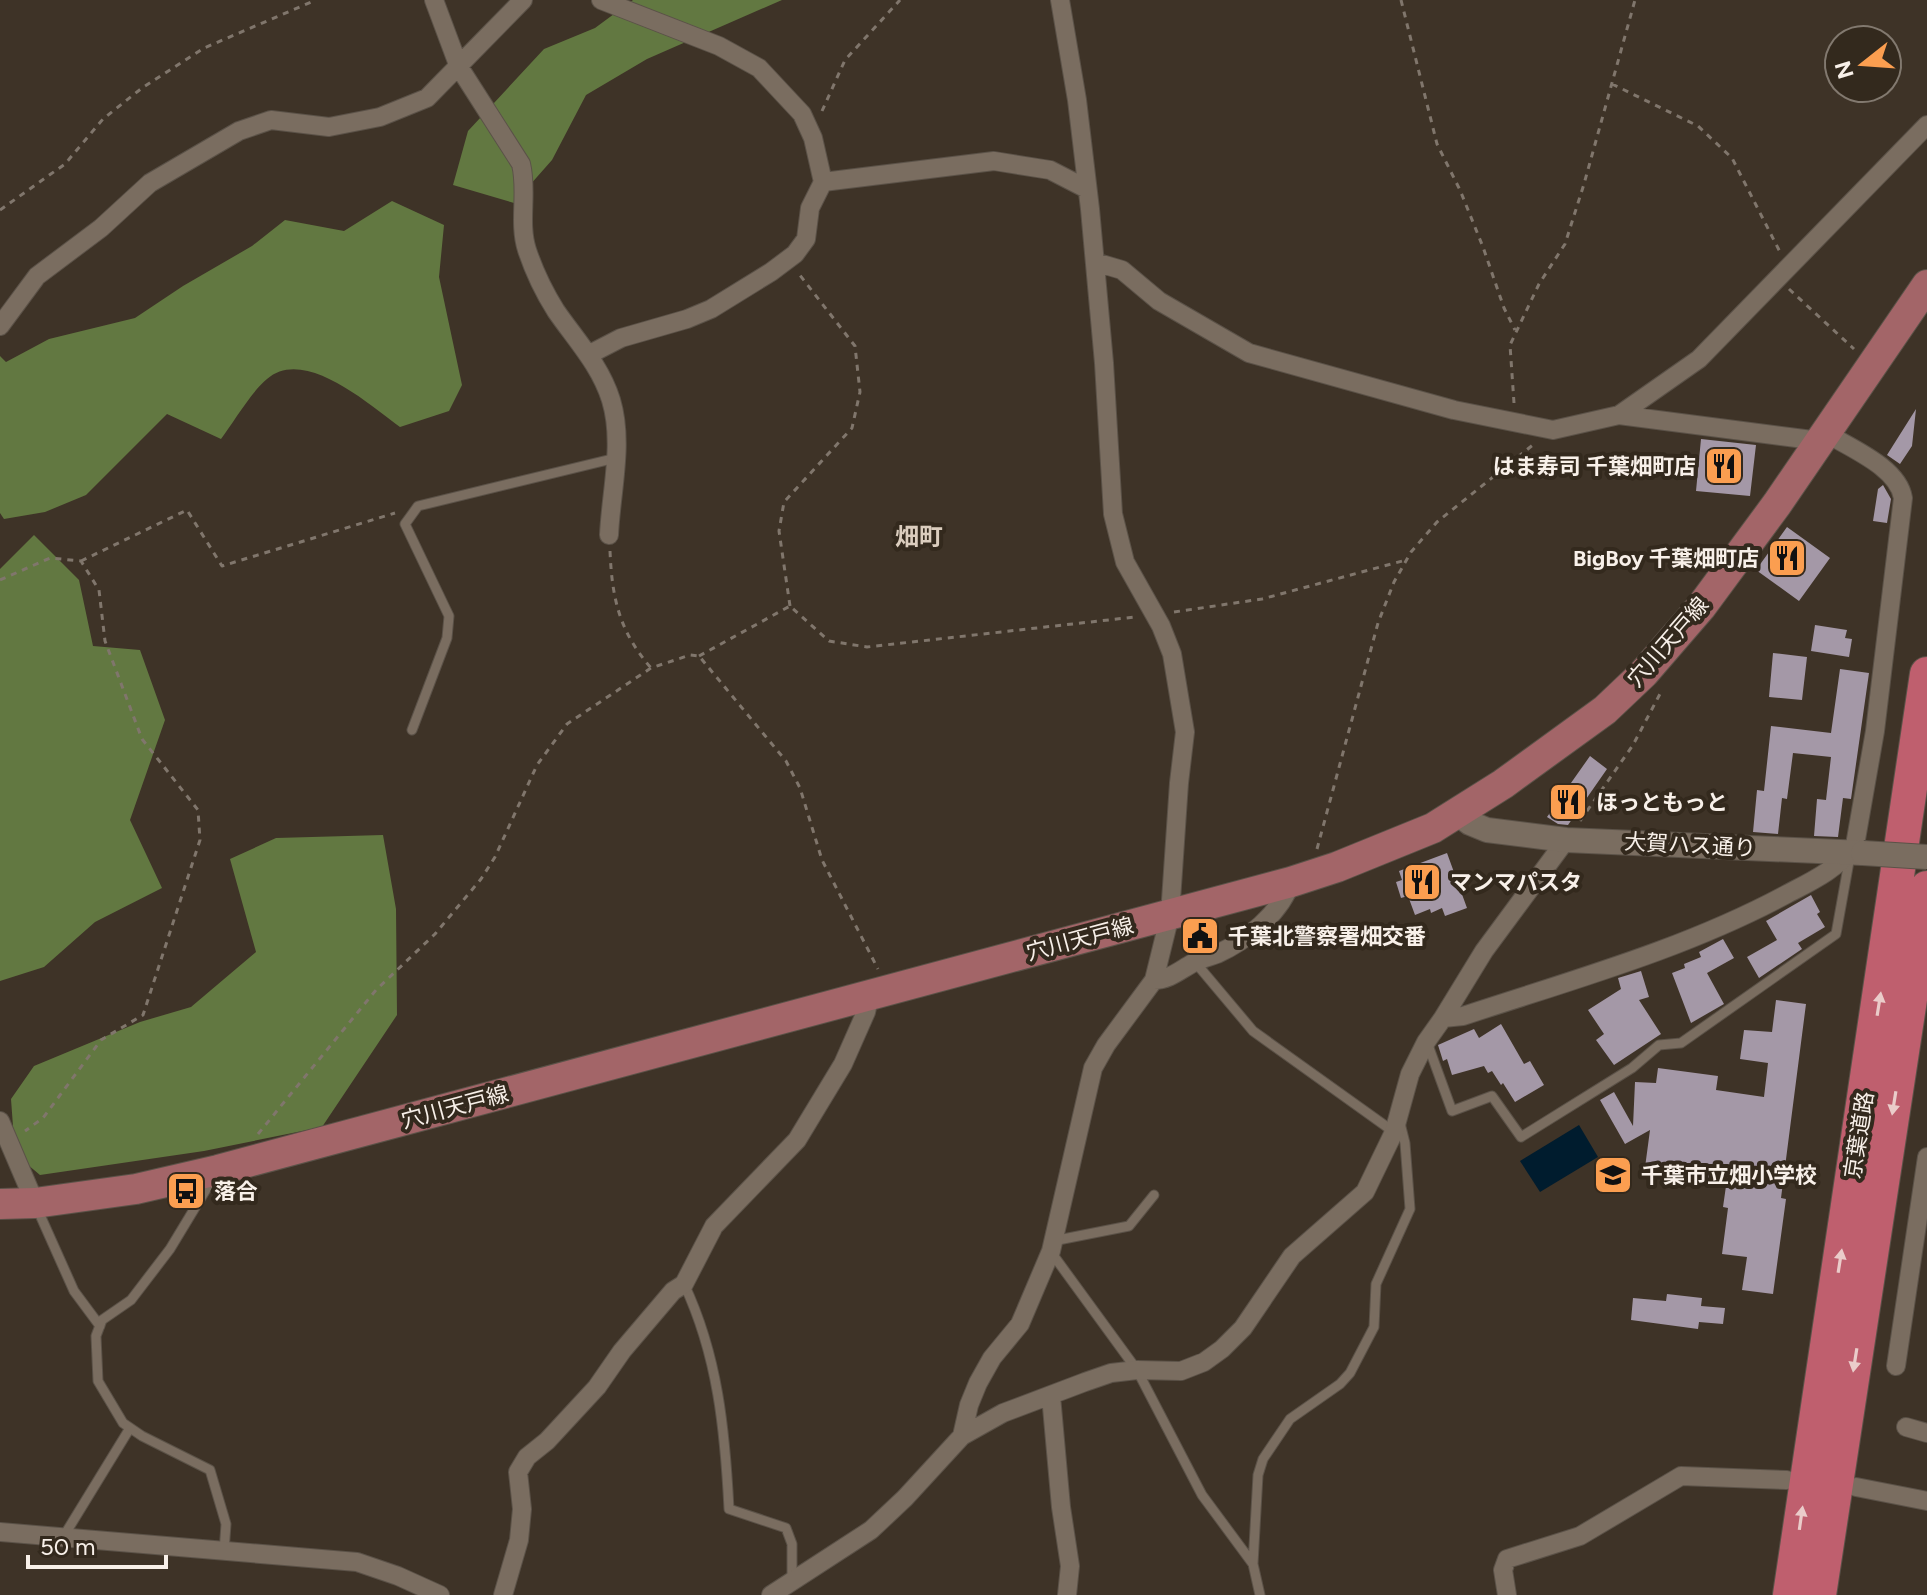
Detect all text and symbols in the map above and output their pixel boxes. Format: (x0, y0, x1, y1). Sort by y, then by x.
north arrow (1823, 24, 1903, 104)
text: N (1829, 58, 1860, 82)
restaurant icon: はま寿司 千葉畑町店 (1703, 445, 1745, 487)
place label: はま寿司 千葉畑町店 (1493, 453, 1696, 480)
district label: 畑町 (895, 522, 943, 551)
restaurant icon: BigBoy 千葉畑町店 (1766, 537, 1808, 579)
place label: BigBoy 千葉畑町店 (1573, 545, 1759, 572)
street label: 穴川天戸線 (1622, 592, 1714, 692)
restaurant icon: ほっともっと (1547, 781, 1589, 823)
place label: ほっともっと (1596, 789, 1728, 816)
street label: 大賀ハス通り (1623, 828, 1757, 862)
restaurant icon: マンマパスタ (1401, 861, 1443, 903)
place label: マンマパスタ (1450, 869, 1582, 896)
street label: 穴川天戸線 (1023, 912, 1137, 966)
public building icon: 千葉北警察署畑交番 (1179, 915, 1221, 957)
place label: 千葉北警察署畑交番 (1228, 923, 1426, 950)
one-way arrow (1873, 991, 1886, 1016)
street label: 穴川天戸線 (398, 1080, 512, 1134)
street label: 京葉道路 (1839, 1089, 1879, 1181)
one-way arrow (1887, 1091, 1900, 1116)
school or university icon: 千葉市立畑小学校 (1592, 1154, 1634, 1196)
place label: 千葉市立畑小学校 (1641, 1162, 1817, 1189)
bus stop icon: 落合 (165, 1170, 207, 1212)
place label: 落合 (214, 1178, 258, 1205)
one-way arrow (1834, 1248, 1847, 1273)
one-way arrow (1848, 1348, 1861, 1373)
one-way arrow (1795, 1505, 1808, 1530)
scale bar (28, 1519, 166, 1569)
text: 50 m (40, 1532, 96, 1561)

